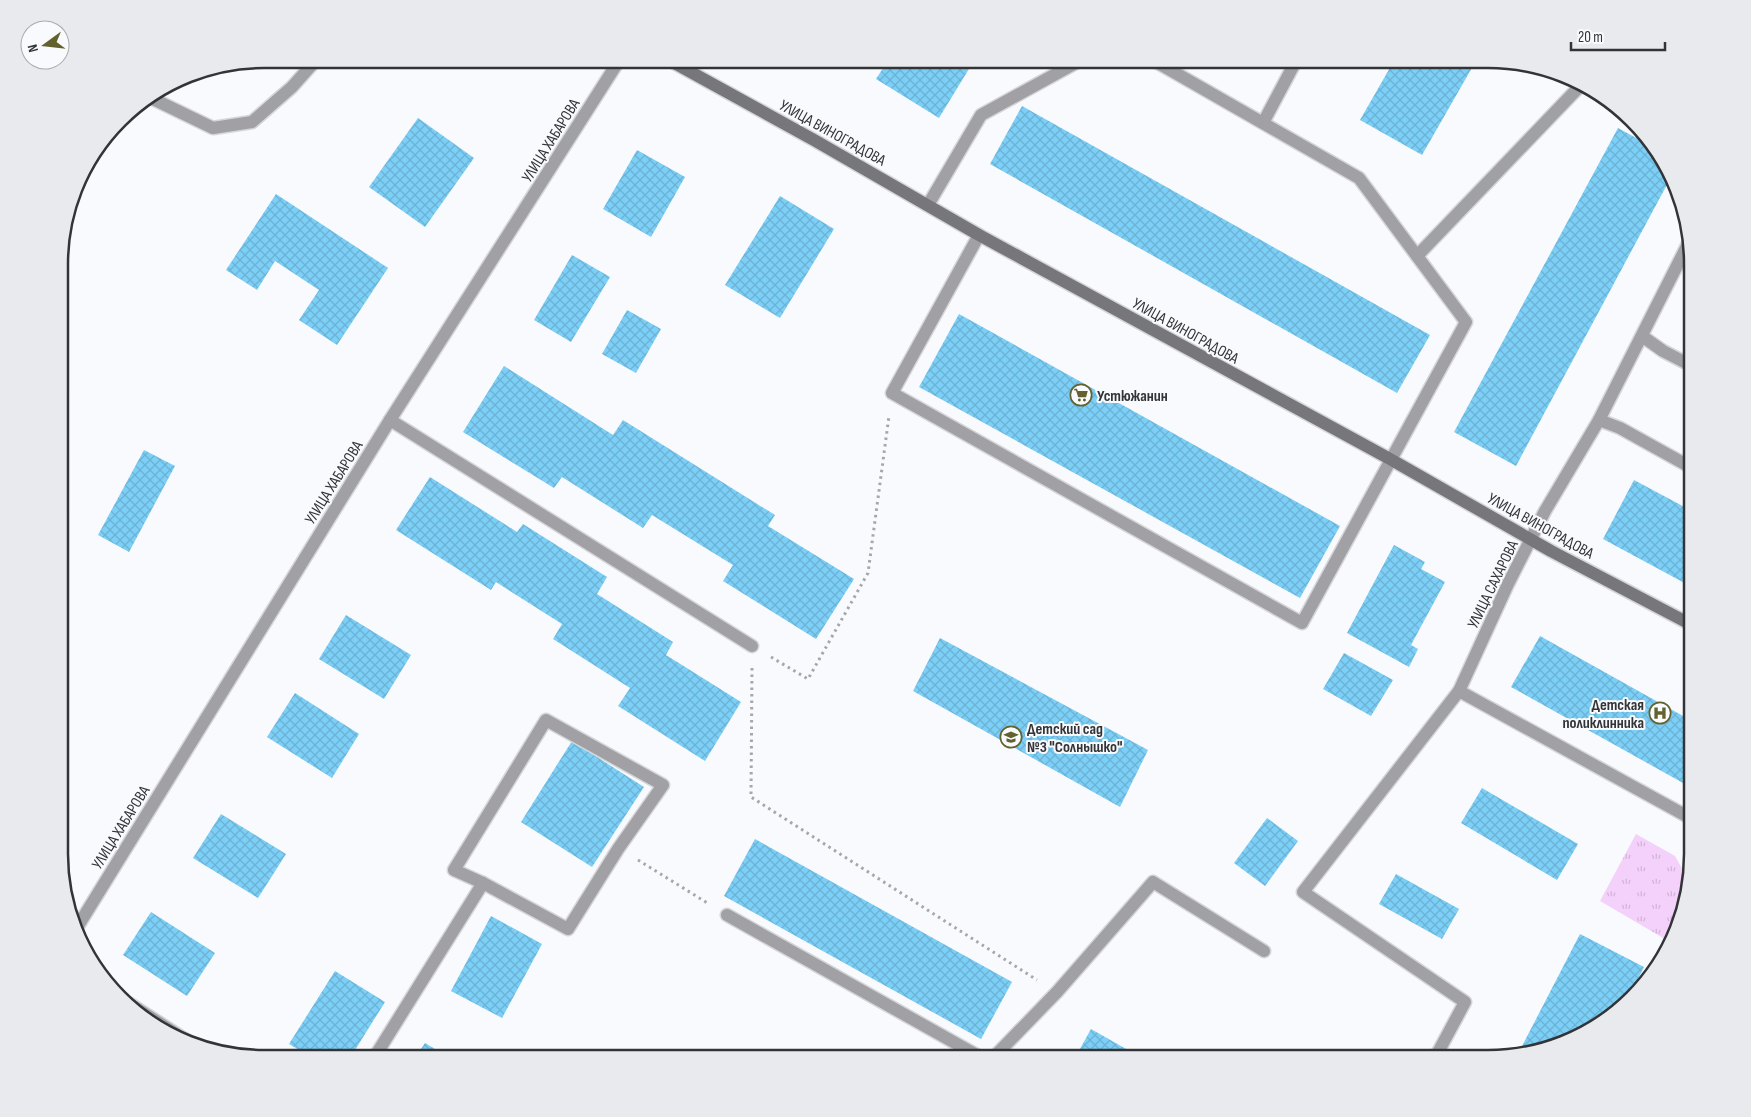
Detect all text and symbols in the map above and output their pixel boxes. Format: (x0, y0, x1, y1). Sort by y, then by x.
north arrow (20, 20, 70, 70)
scale bar (1571, 20, 1665, 52)
text: 20 m (1578, 28, 1603, 47)
text: N (24, 42, 42, 54)
street label: УЛИЦА ХАБАРОВА (518, 96, 584, 186)
street label: УЛИЦА ВИНОГРАДОВА (776, 96, 889, 170)
street label: УЛИЦА ВИНОГРАДОВА (1129, 294, 1242, 368)
supermarket icon: Устюжанин (1069, 383, 1093, 407)
place label: Устюжанин (1097, 387, 1168, 406)
street label: УЛИЦА ХАБАРОВА (301, 438, 367, 528)
street label: УЛИЦА ВИНОГРАДОВА (1484, 489, 1597, 563)
street label: УЛИЦА САХАРОВА (1464, 537, 1523, 632)
place label: Детская поликлинника (1562, 696, 1644, 733)
hospital icon: Детская поликлинника (1648, 701, 1672, 725)
place label: Детский сад №3 "Солнышко" (1027, 720, 1123, 757)
school or university icon: Детский сад №3 "Солнышко" (999, 725, 1023, 749)
street label: УЛИЦА ХАБАРОВА (88, 783, 154, 873)

